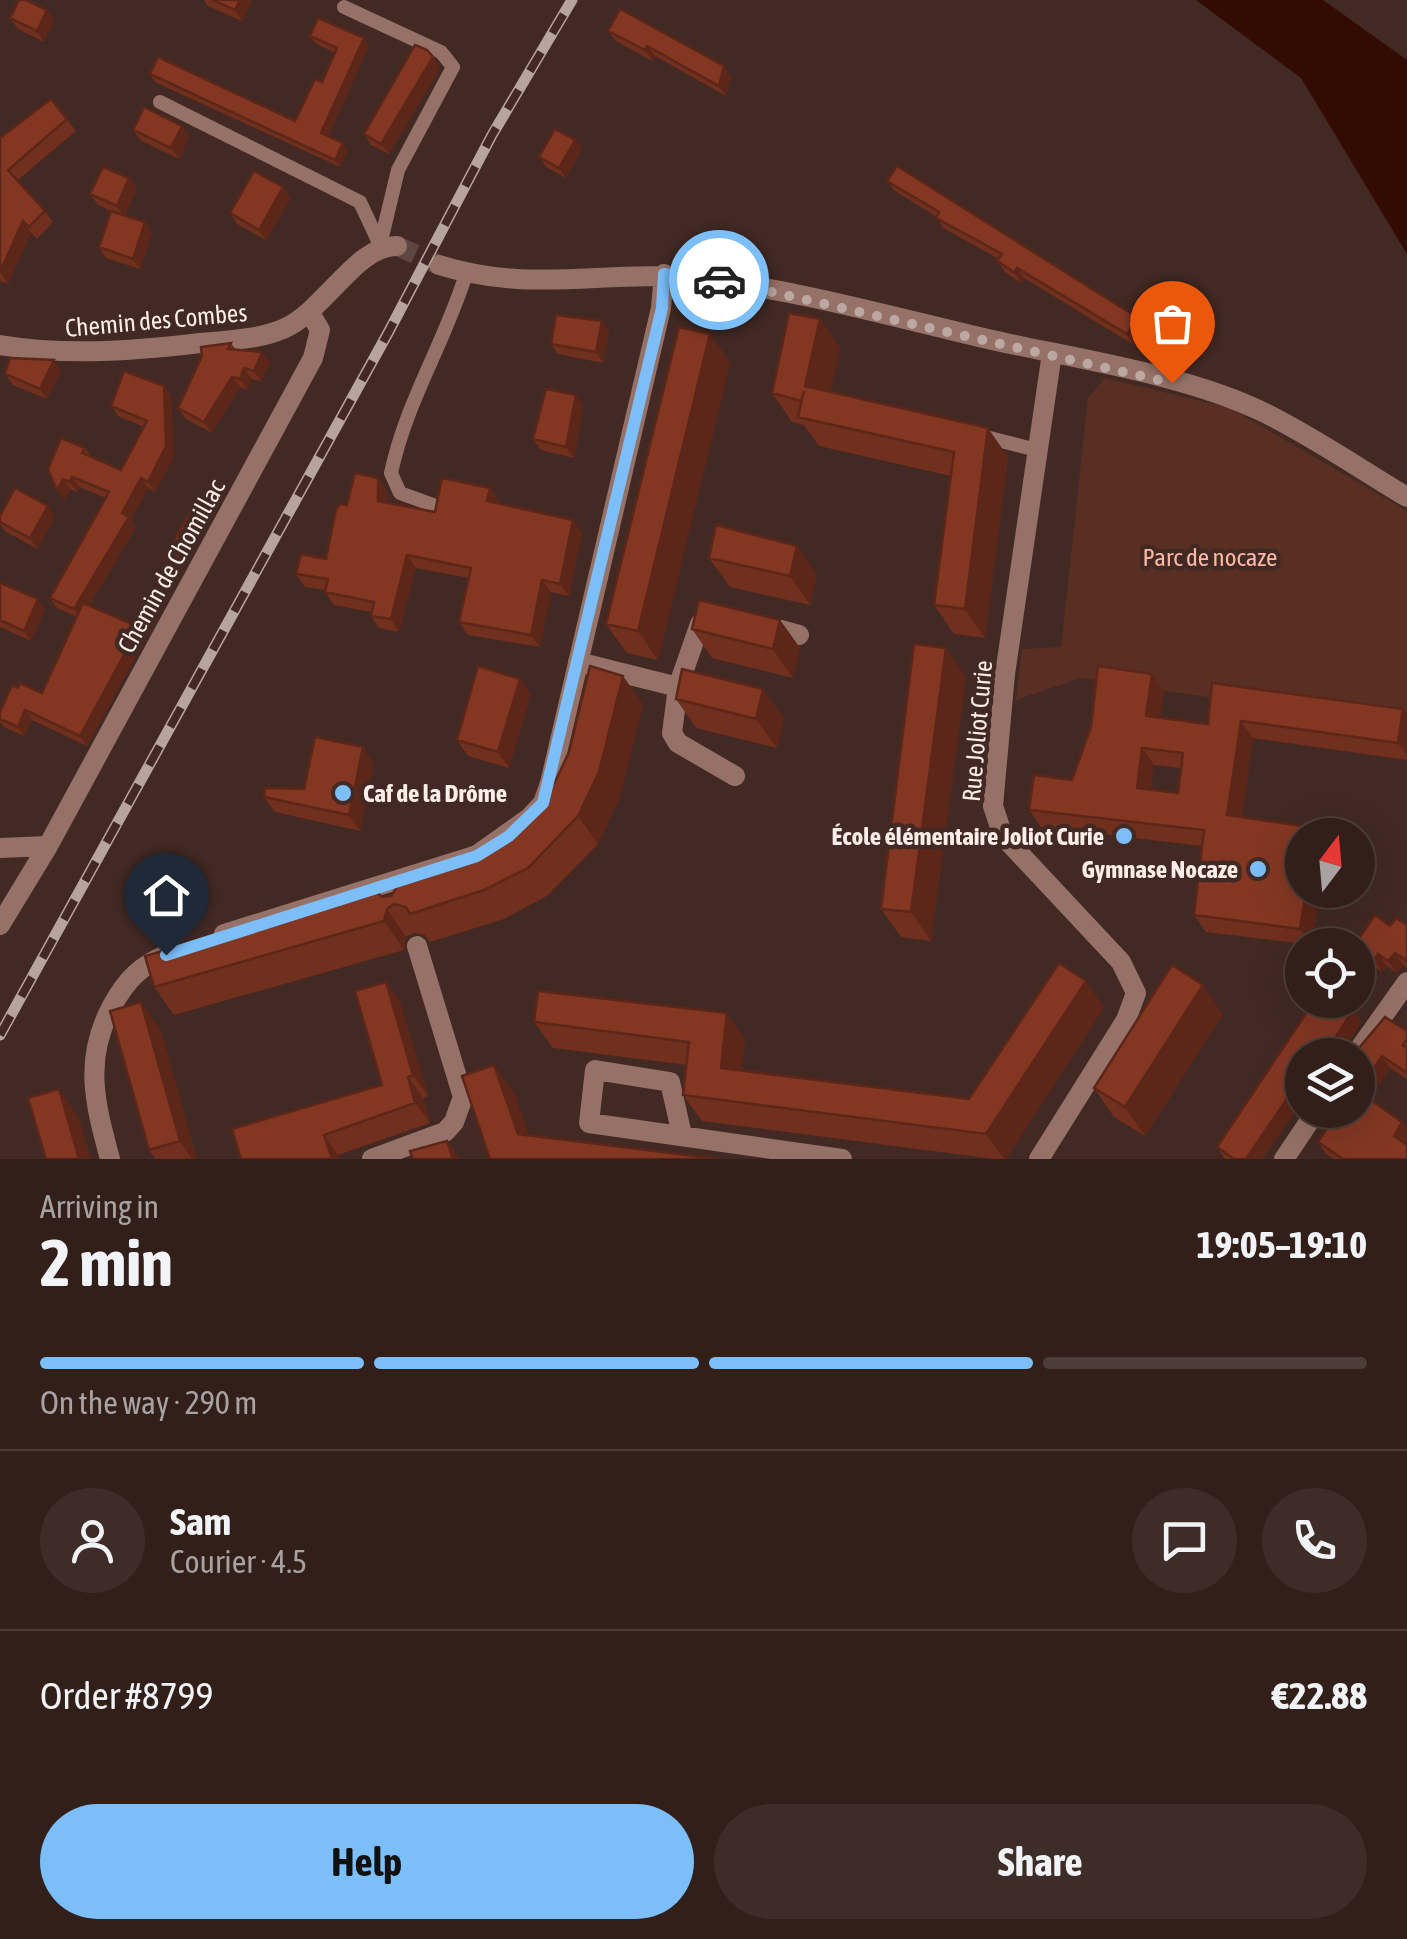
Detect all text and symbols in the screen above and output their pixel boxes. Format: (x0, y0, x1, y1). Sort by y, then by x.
courier (669, 230, 769, 330)
icon: car (692, 253, 747, 308)
pin (1130, 281, 1215, 384)
icon: bag (1145, 296, 1200, 351)
street label: Chemin des Combes (64, 298, 248, 342)
street label: Chemin de Chomillac (112, 474, 231, 657)
park label: Parc de nocaze (1143, 543, 1277, 571)
street label: Rue Joliot Curie (957, 659, 997, 803)
place label: Caf de la Drôme (363, 779, 507, 807)
marker: Caf de la Drôme (332, 782, 354, 804)
north arrow (1285, 818, 1375, 908)
map controls (1285, 818, 1375, 1128)
place label: École élémentaire Joliot Curie (832, 822, 1104, 850)
marker: École élémentaire Joliot Curie (1113, 825, 1135, 847)
pin (124, 853, 209, 956)
place label: Gymnase Nocaze (1082, 855, 1238, 883)
marker: Gymnase Nocaze (1247, 858, 1269, 880)
icon: home (139, 868, 194, 923)
button: locate (1285, 928, 1375, 1018)
button: layers (1285, 1038, 1375, 1128)
text: Arriving in (40, 1188, 159, 1225)
text: 19:05–19:10 (1197, 1223, 1367, 1266)
text: 2 min (40, 1225, 173, 1300)
text: On the way · 290 m (40, 1384, 257, 1421)
button: person (40, 1488, 145, 1593)
button: chat (1132, 1488, 1237, 1593)
button: phone (1262, 1488, 1367, 1593)
text: Sam (170, 1500, 231, 1543)
text: Courier · 4.5 (170, 1543, 307, 1580)
text: Order #8799 (40, 1674, 213, 1717)
text: €22.88 (1272, 1674, 1367, 1717)
button: Help (40, 1804, 694, 1919)
button: Share (714, 1804, 1367, 1919)

